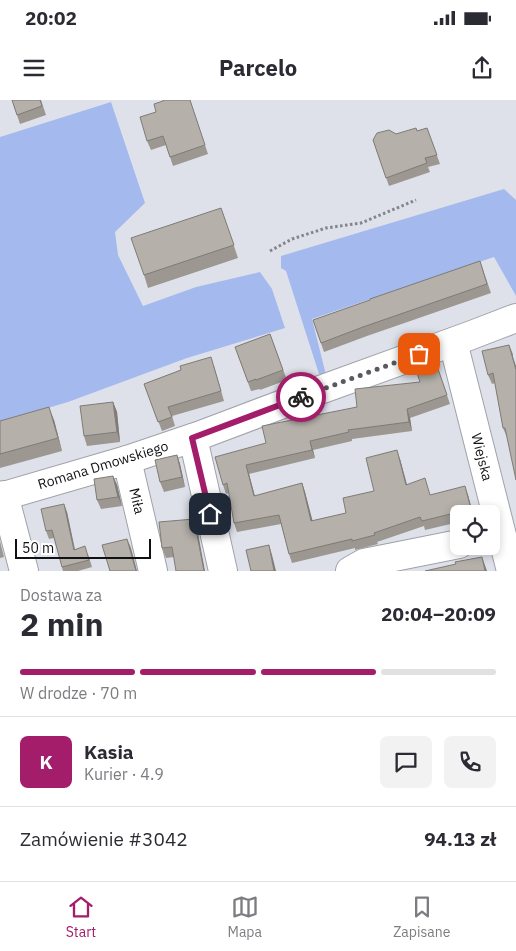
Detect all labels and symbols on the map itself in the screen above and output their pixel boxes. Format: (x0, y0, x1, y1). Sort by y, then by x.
pin (398, 333, 440, 375)
courier (276, 372, 326, 422)
street label: Wiejska (467, 431, 497, 483)
street label: Romana Dmowskiego (35, 437, 171, 493)
street label: Miła (125, 486, 149, 516)
pin (189, 493, 231, 535)
scale bar (15, 536, 151, 559)

